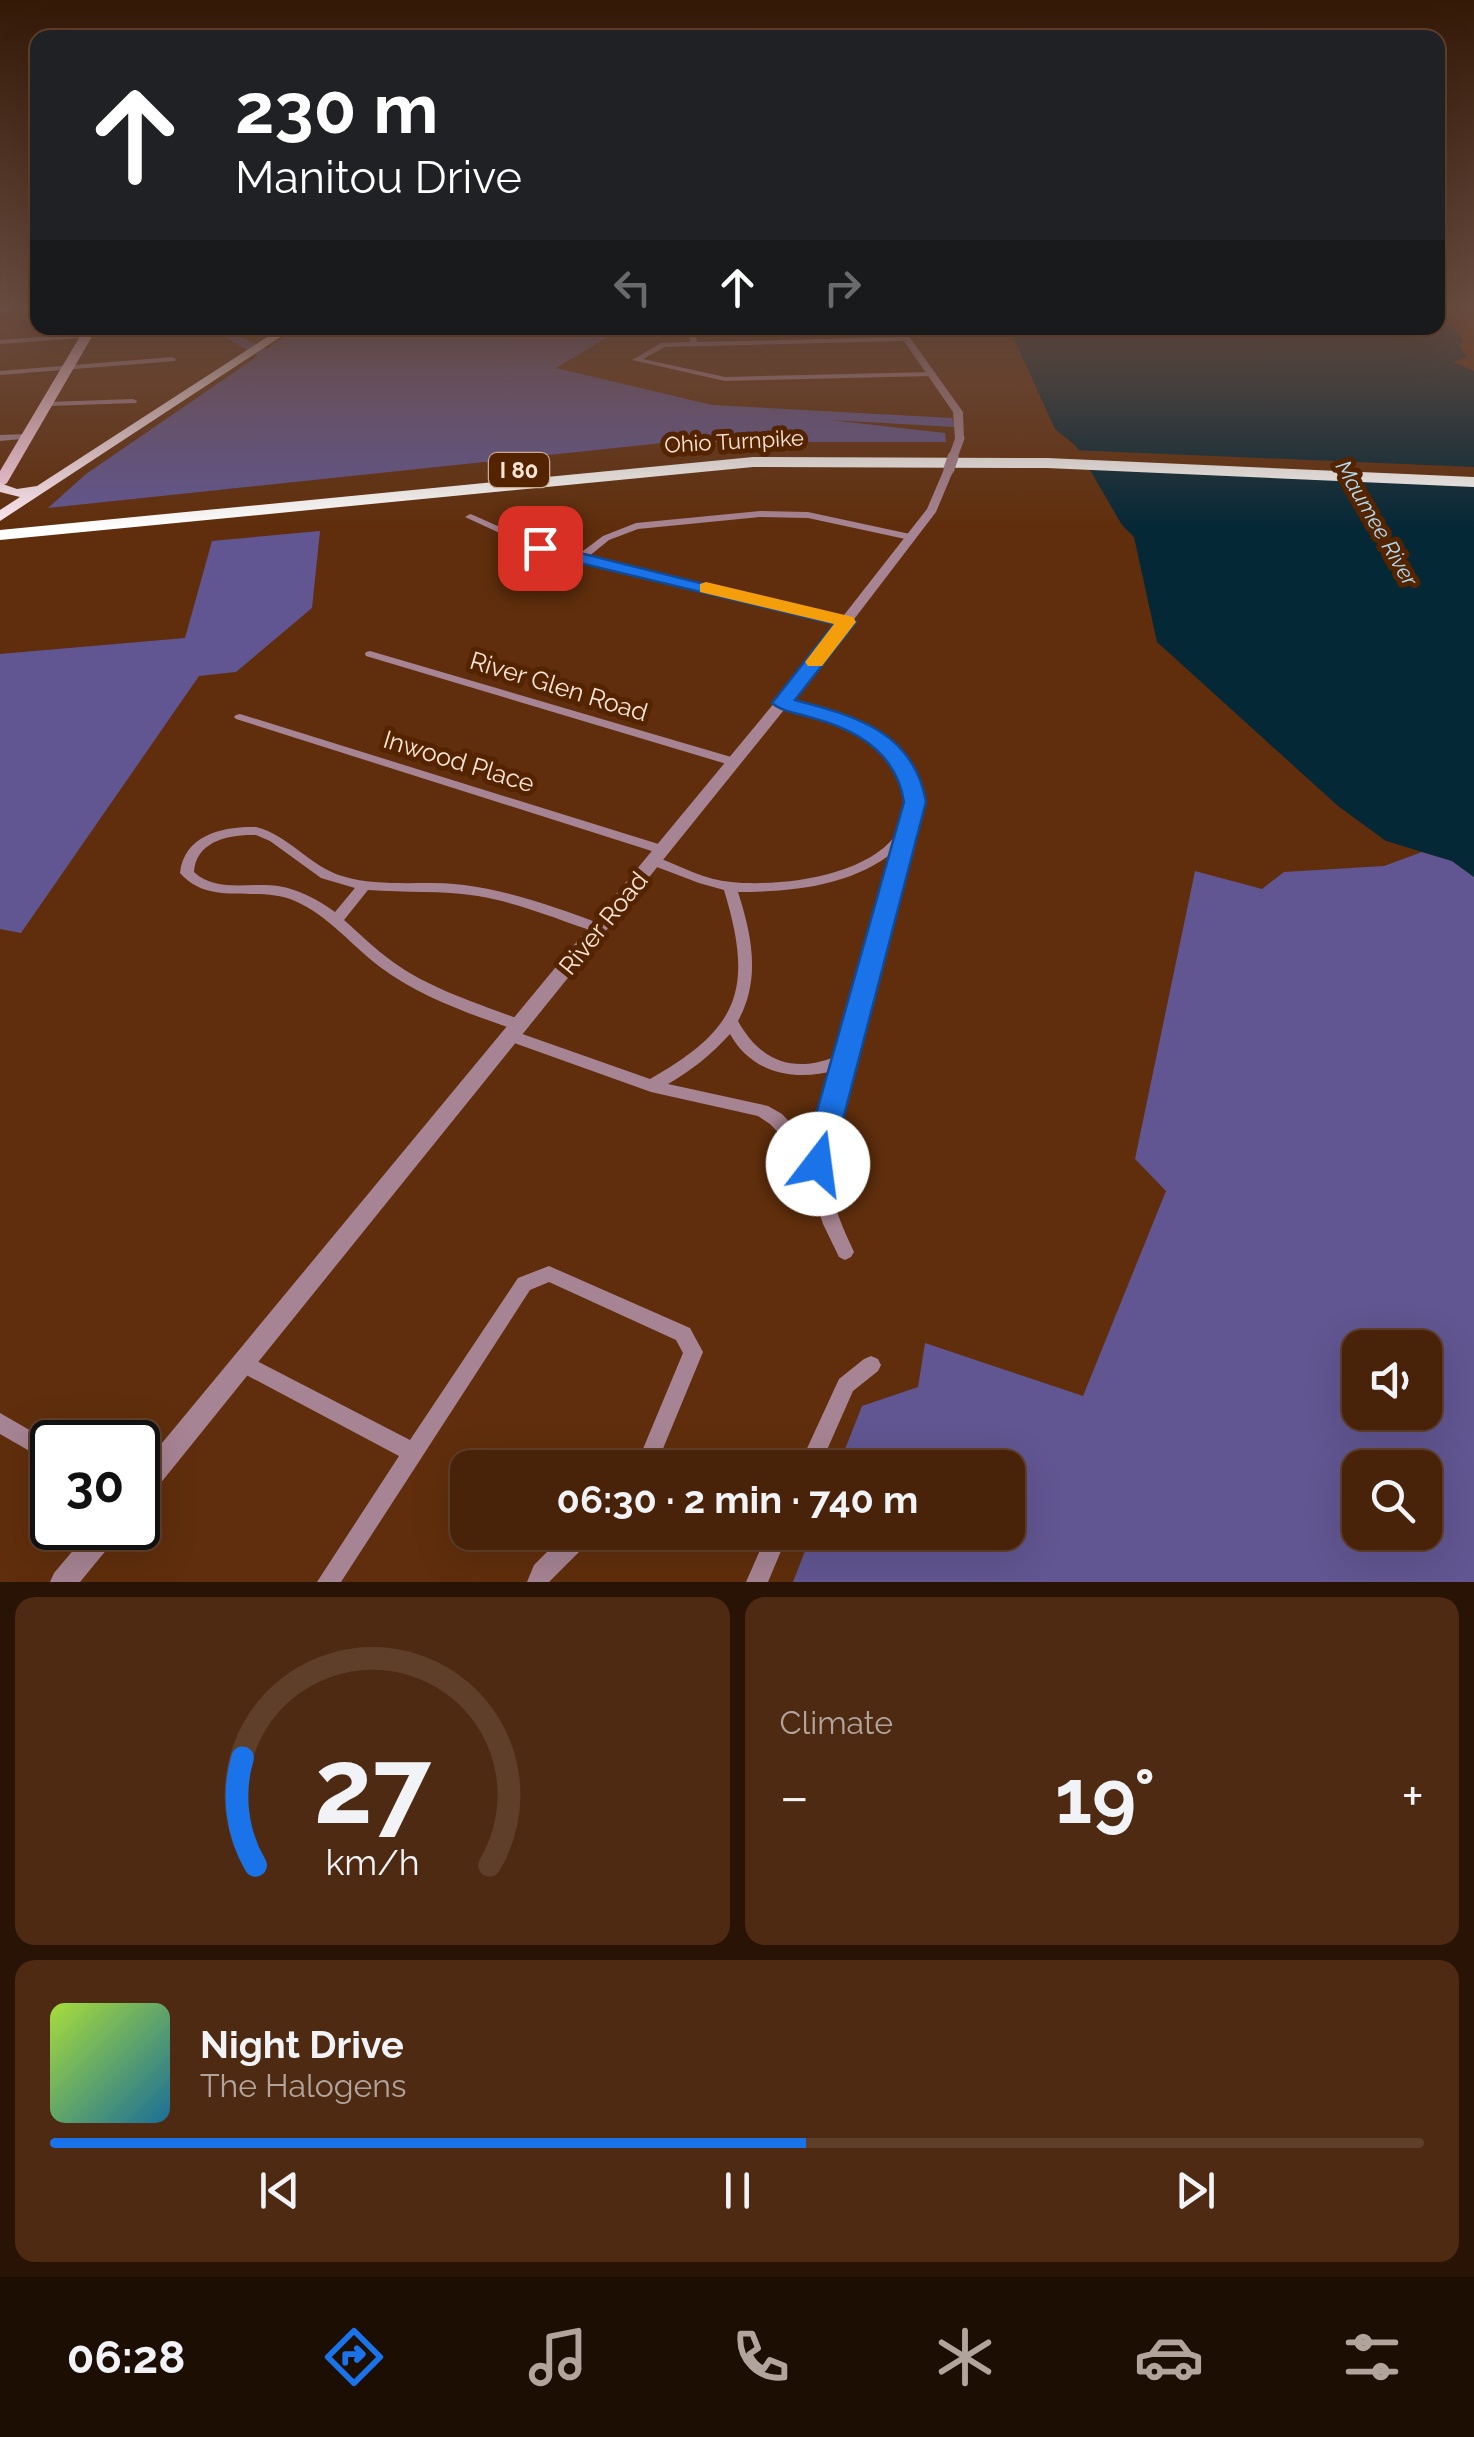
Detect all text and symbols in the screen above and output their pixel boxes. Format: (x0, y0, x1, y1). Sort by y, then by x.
text: 230 m (235, 67, 439, 149)
icon: ahead (70, 70, 200, 200)
text: Manitou Drive (235, 151, 522, 204)
icon: left (605, 260, 660, 315)
icon: ahead (710, 260, 765, 315)
icon: right (815, 260, 870, 315)
street label: Ohio Turnpike (664, 424, 805, 458)
road number: I 80 (489, 453, 549, 487)
water label: Maumee River (1331, 456, 1424, 592)
pin (498, 506, 583, 591)
icon: arrive (513, 521, 568, 576)
street label: River Glen Road (467, 645, 651, 727)
street label: Inwood Place (380, 724, 538, 798)
street label: River Road (552, 865, 654, 981)
position arrow (766, 1112, 870, 1216)
map controls (1342, 1330, 1442, 1550)
button: sound (1342, 1330, 1442, 1430)
speed limit sign: 30 (30, 1420, 160, 1550)
button: search (1342, 1450, 1442, 1550)
text: 06:30 · 2 min · 740 m (557, 1477, 918, 1522)
text: Climate (780, 1704, 893, 1741)
text: 27 (314, 1725, 431, 1847)
text: 19° (1055, 1752, 1155, 1841)
text: − (780, 1764, 809, 1829)
text: + (1401, 1764, 1424, 1829)
text: km/h (325, 1841, 419, 1883)
text: Night Drive (200, 2022, 404, 2067)
text: The Halogens (200, 2067, 406, 2104)
icon: previous (252, 2163, 307, 2218)
icon: pause (710, 2163, 765, 2218)
icon: next (1168, 2163, 1223, 2218)
icon: directions (319, 2322, 389, 2392)
icon: music (523, 2322, 593, 2392)
icon: phone (726, 2322, 796, 2392)
icon: climate (930, 2322, 1000, 2392)
icon: car (1134, 2322, 1204, 2392)
icon: filters (1337, 2322, 1407, 2392)
text: 06:28 (67, 2331, 185, 2384)

